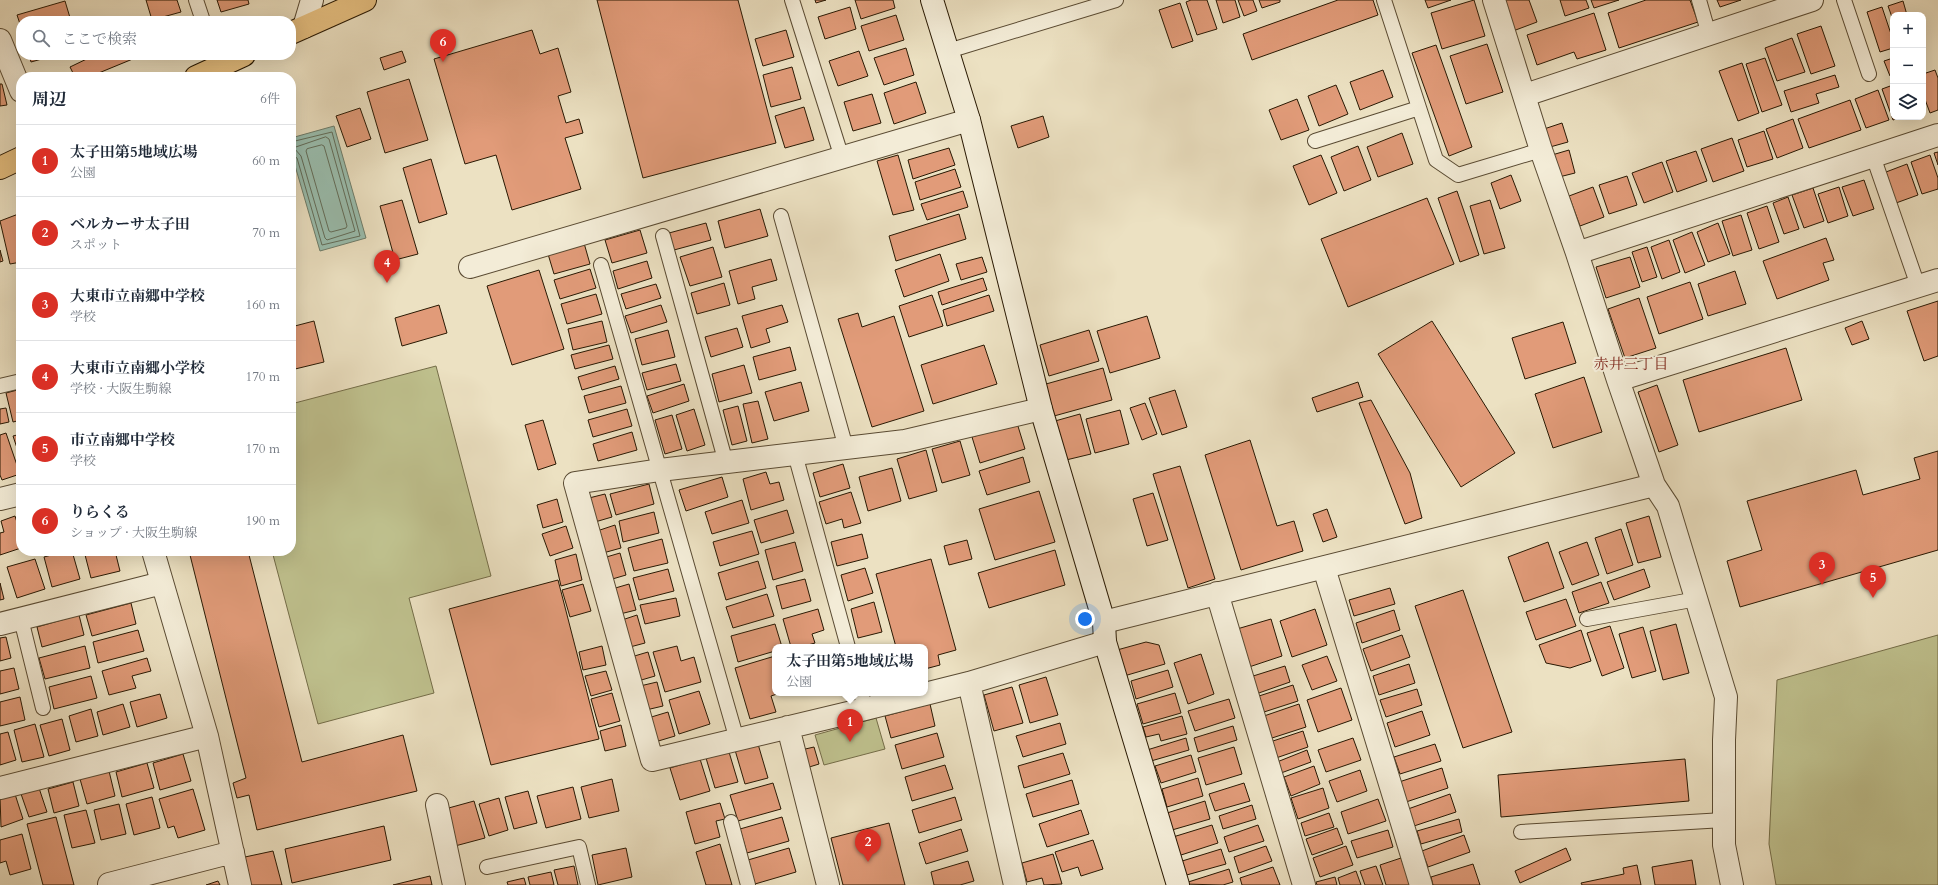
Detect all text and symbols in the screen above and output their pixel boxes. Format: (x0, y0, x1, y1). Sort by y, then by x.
map controls (1890, 12, 1926, 120)
button: + (1890, 12, 1926, 48)
search box (16, 16, 296, 60)
icon: search (30, 27, 52, 49)
text: ここで検索 (62, 29, 137, 49)
pin: 6 (430, 29, 456, 62)
button: − (1890, 48, 1926, 84)
button: layers (1890, 84, 1926, 120)
text: 周辺 (32, 88, 66, 111)
text: 6件 (260, 90, 280, 108)
text: 太子田第5地域広場 (70, 142, 198, 162)
text: 1 (42, 152, 48, 170)
text: 60 m (252, 152, 280, 170)
text: 公園 (70, 164, 96, 182)
text: ベルカーサ太子田 (70, 214, 190, 234)
text: 2 (42, 224, 48, 242)
text: 70 m (252, 224, 280, 242)
text: スポット (70, 236, 122, 254)
pin: 4 (374, 250, 400, 283)
text: 大東市立南郷中学校 (70, 286, 205, 306)
text: 3 (42, 296, 48, 314)
text: 160 m (246, 296, 280, 314)
text: 学校 (70, 308, 96, 326)
district label: 赤井三丁目 (1593, 354, 1669, 374)
text: 大東市立南郷小学校 (70, 358, 205, 378)
text: 4 (42, 368, 48, 386)
text: 170 m (246, 368, 280, 386)
text: 学校 · 大阪生駒線 (70, 380, 171, 398)
text: 市立南郷中学校 (70, 430, 175, 450)
text: 5 (42, 440, 48, 458)
text: 170 m (246, 440, 280, 458)
text: 学校 (70, 452, 96, 470)
text: りらくる (70, 502, 130, 522)
text: 6 (42, 512, 48, 530)
text: 190 m (246, 512, 280, 530)
text: ショップ · 大阪生駒線 (70, 524, 197, 542)
pin: 3 (1809, 552, 1835, 585)
pin: 5 (1860, 565, 1886, 598)
your location (1075, 609, 1095, 629)
popup (772, 644, 928, 696)
text: 太子田第5地域広場 (786, 651, 914, 671)
text: 公園 (786, 673, 812, 691)
pin: 1 (837, 709, 863, 742)
pin: 2 (855, 829, 881, 862)

